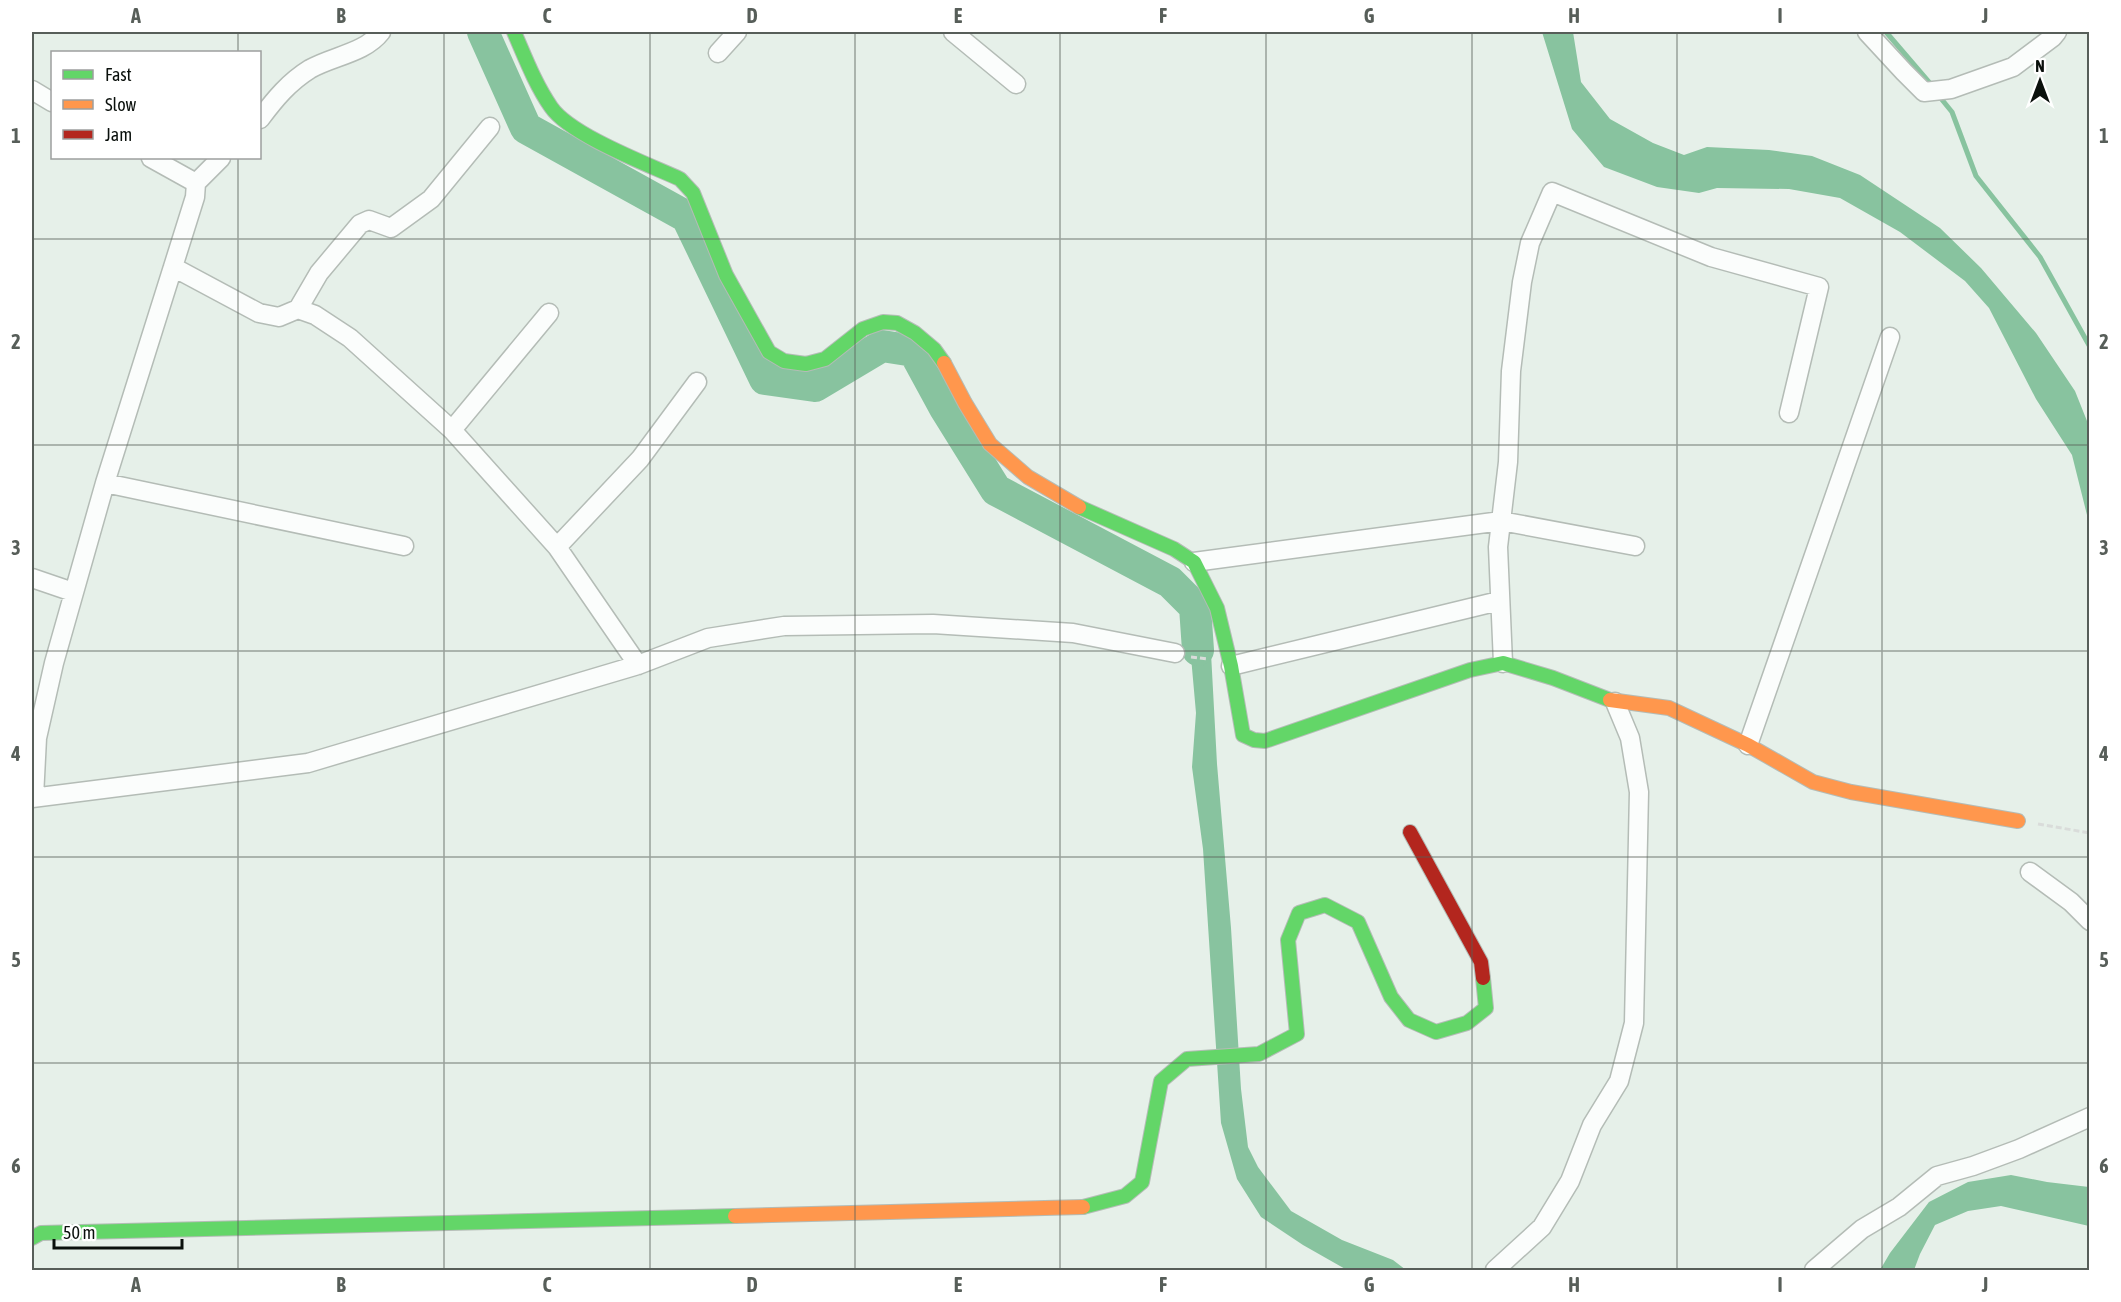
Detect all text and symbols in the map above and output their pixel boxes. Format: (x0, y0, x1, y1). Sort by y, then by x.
text: A (130, 4, 141, 27)
text: B (336, 4, 346, 27)
text: C (543, 4, 552, 27)
text: D (746, 4, 758, 27)
text: E (954, 4, 963, 27)
text: F (1159, 4, 1167, 27)
text: G (1364, 4, 1375, 27)
text: H (1568, 4, 1580, 27)
text: I (1777, 4, 1783, 27)
text: J (1981, 4, 1988, 27)
legend (51, 51, 261, 159)
north arrow (2010, 51, 2070, 111)
text: N (2035, 57, 2045, 75)
text: Fast (105, 64, 132, 85)
text: Slow (105, 94, 136, 115)
text: 1 (11, 124, 21, 147)
text: Jam (105, 124, 132, 145)
text: 1 (2099, 124, 2109, 147)
text: 2 (11, 330, 21, 353)
text: 2 (2099, 330, 2109, 353)
text: 3 (11, 536, 21, 559)
text: 3 (2099, 536, 2109, 559)
text: 4 (10, 742, 21, 765)
text: 4 (2098, 742, 2109, 765)
text: 5 (11, 948, 21, 971)
text: 5 (2099, 948, 2109, 971)
text: 6 (11, 1154, 21, 1177)
text: 6 (2099, 1154, 2109, 1177)
scale bar (54, 1212, 182, 1250)
text: 50 m (63, 1222, 95, 1243)
text: A (130, 1273, 141, 1296)
text: B (336, 1273, 346, 1296)
text: C (543, 1273, 552, 1296)
text: D (746, 1273, 758, 1296)
text: E (954, 1273, 963, 1296)
text: F (1159, 1273, 1167, 1296)
text: G (1364, 1273, 1375, 1296)
text: H (1568, 1273, 1580, 1296)
text: I (1777, 1273, 1783, 1296)
text: J (1981, 1273, 1988, 1296)

